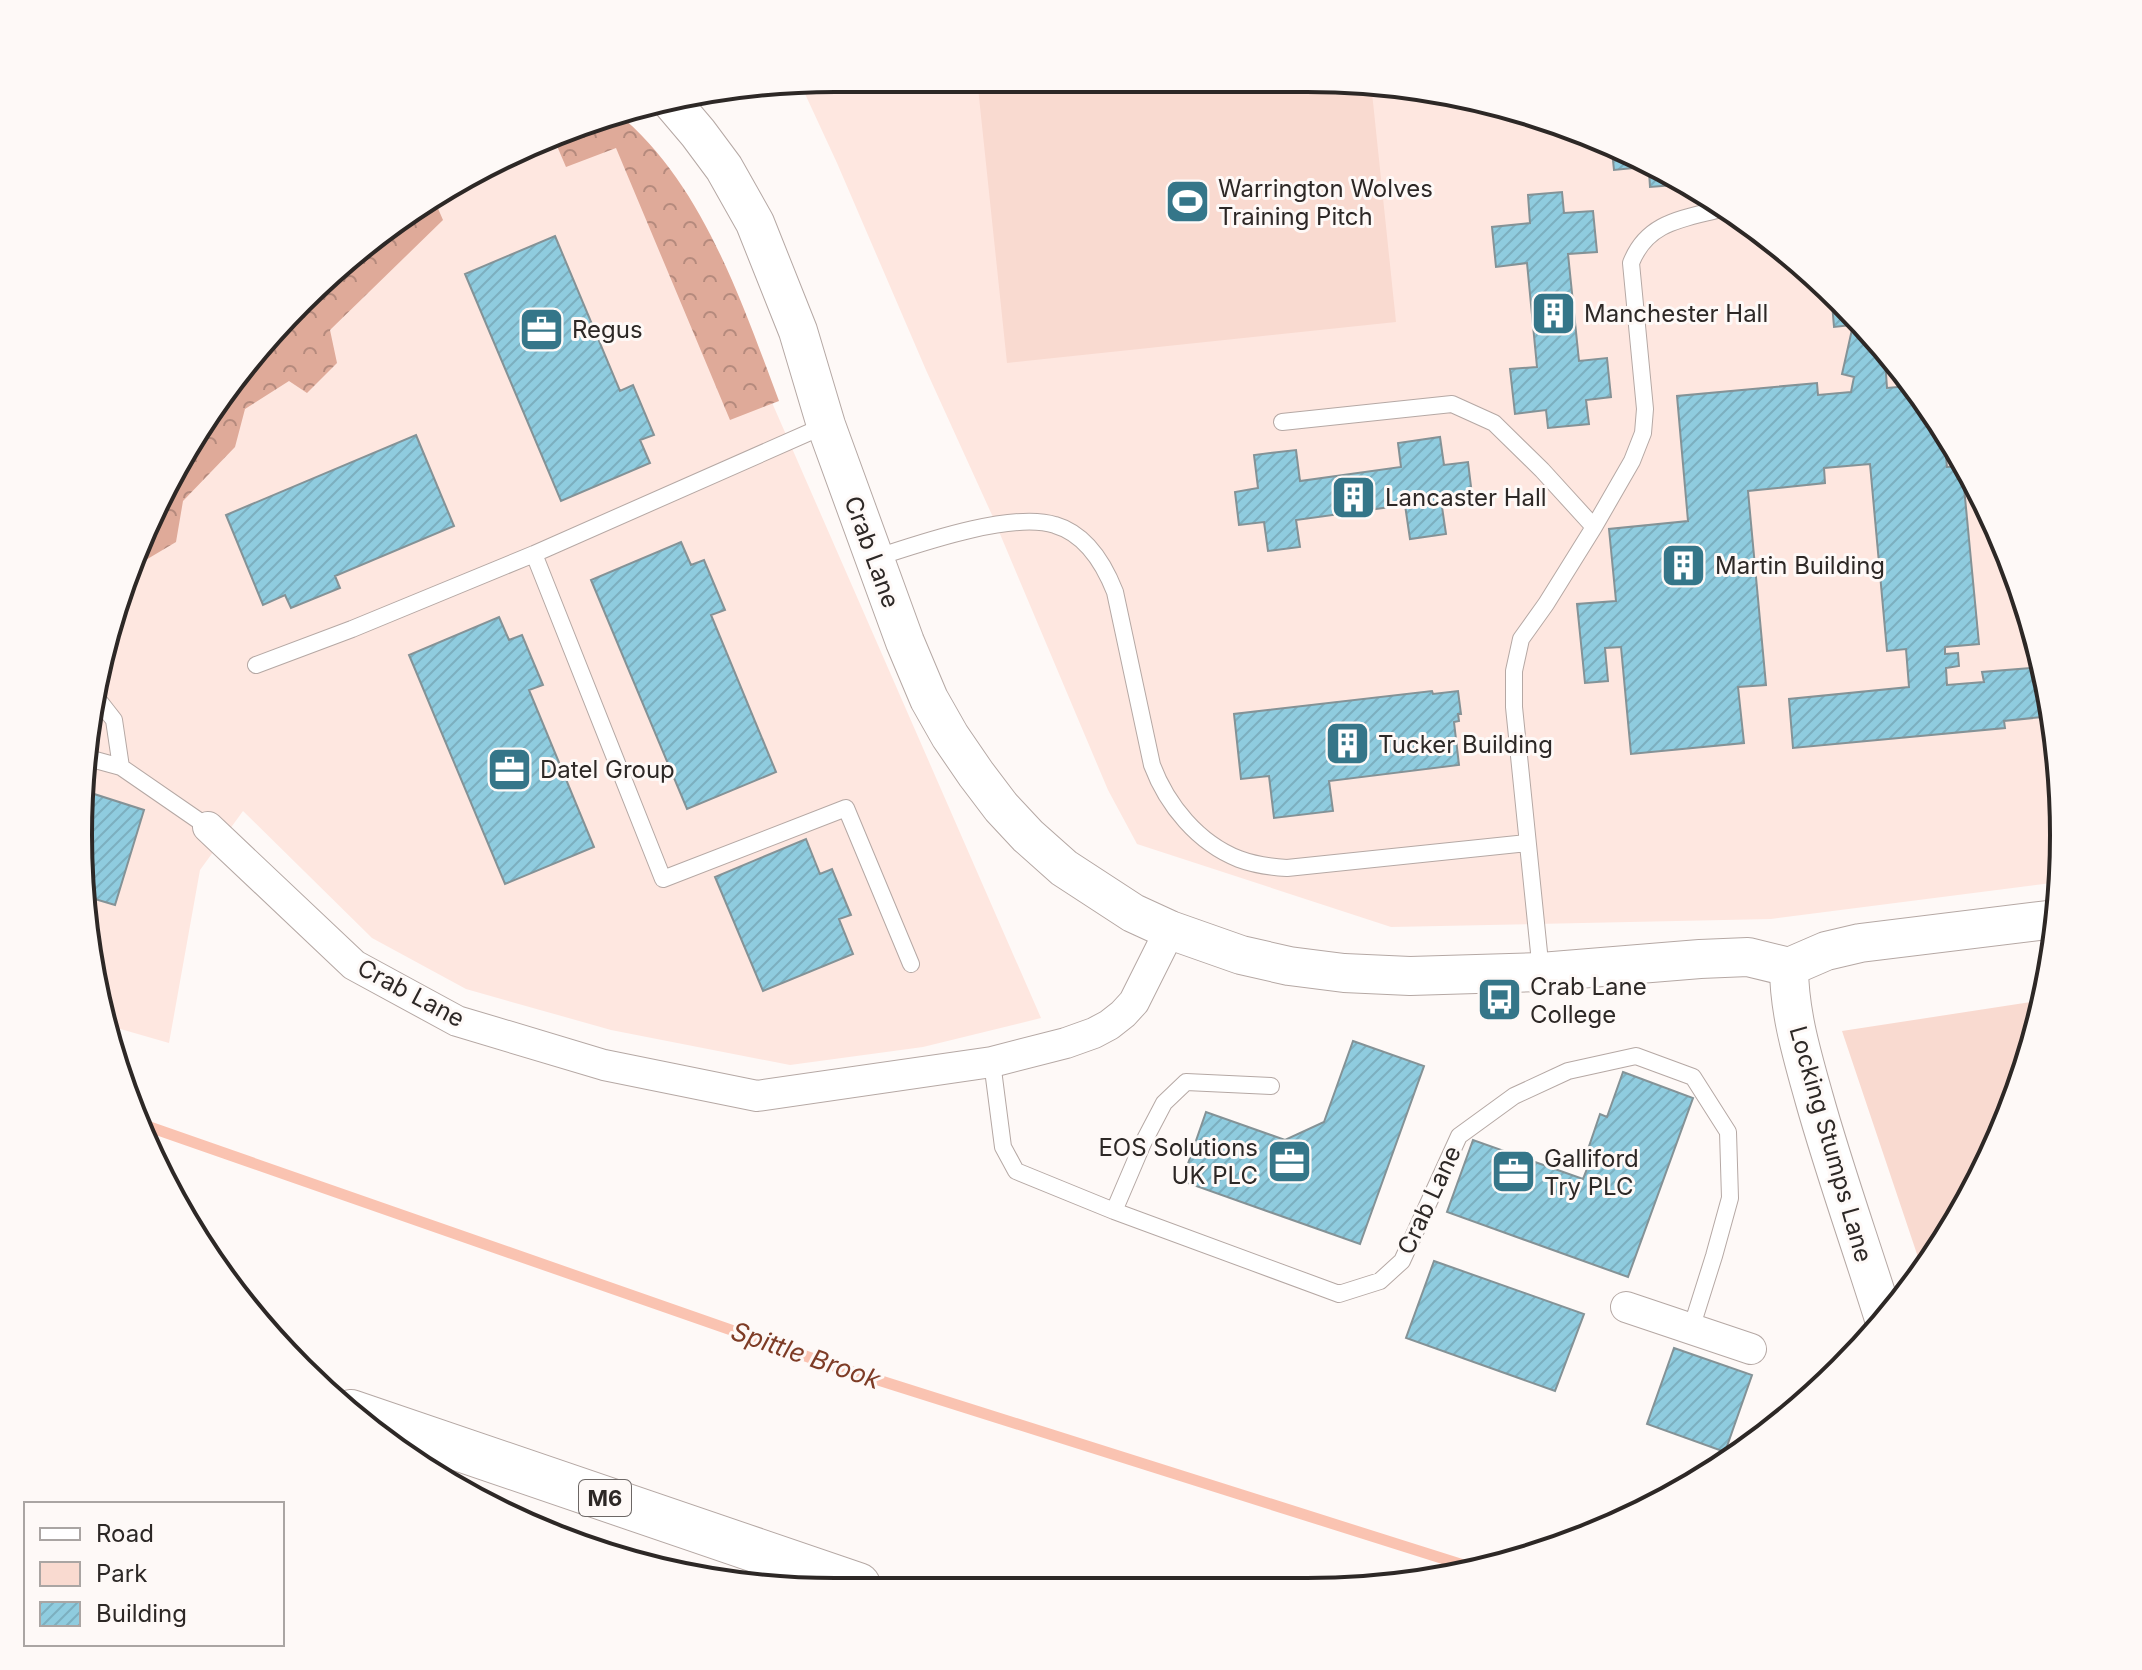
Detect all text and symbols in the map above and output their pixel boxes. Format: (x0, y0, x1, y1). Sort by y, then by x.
place label: Warrington Wolves Training Pitch (1218, 174, 1433, 231)
sports icon: Warrington Wolves Training Pitch (1163, 178, 1211, 226)
building icon: Manchester Hall (1529, 289, 1577, 337)
place label: Manchester Hall (1584, 299, 1768, 328)
office icon: Regus (517, 305, 565, 353)
place label: Regus (572, 315, 643, 344)
building icon: Lancaster Hall (1330, 473, 1378, 521)
place label: Lancaster Hall (1385, 483, 1547, 512)
street label: Crab Lane (838, 492, 906, 612)
building icon: Martin Building (1660, 541, 1708, 589)
place label: Martin Building (1715, 551, 1885, 580)
building icon: Tucker Building (1323, 720, 1371, 768)
place label: Tucker Building (1378, 730, 1553, 759)
office icon: Datel Group (485, 745, 533, 793)
place label: Datel Group (540, 755, 675, 784)
street label: Crab Lane (353, 953, 469, 1033)
place label: Crab Lane College (1530, 972, 1647, 1029)
bus stop icon: Crab Lane College (1475, 976, 1523, 1024)
street label: Locking Stumps Lane (1783, 1023, 1879, 1265)
place label: EOS Solutions UK PLC (1098, 1133, 1258, 1190)
office icon: EOS Solutions UK PLC (1265, 1137, 1313, 1185)
street label: Crab Lane (1391, 1141, 1467, 1259)
place label: Galliford Try PLC (1544, 1144, 1639, 1201)
office icon: Galliford Try PLC (1489, 1148, 1537, 1196)
water label: Spittle Brook (727, 1315, 885, 1395)
road number: M6 (579, 1480, 631, 1516)
legend (24, 1502, 284, 1646)
text: Road (96, 1519, 154, 1548)
text: Park (96, 1559, 147, 1588)
text: Building (96, 1599, 187, 1628)

